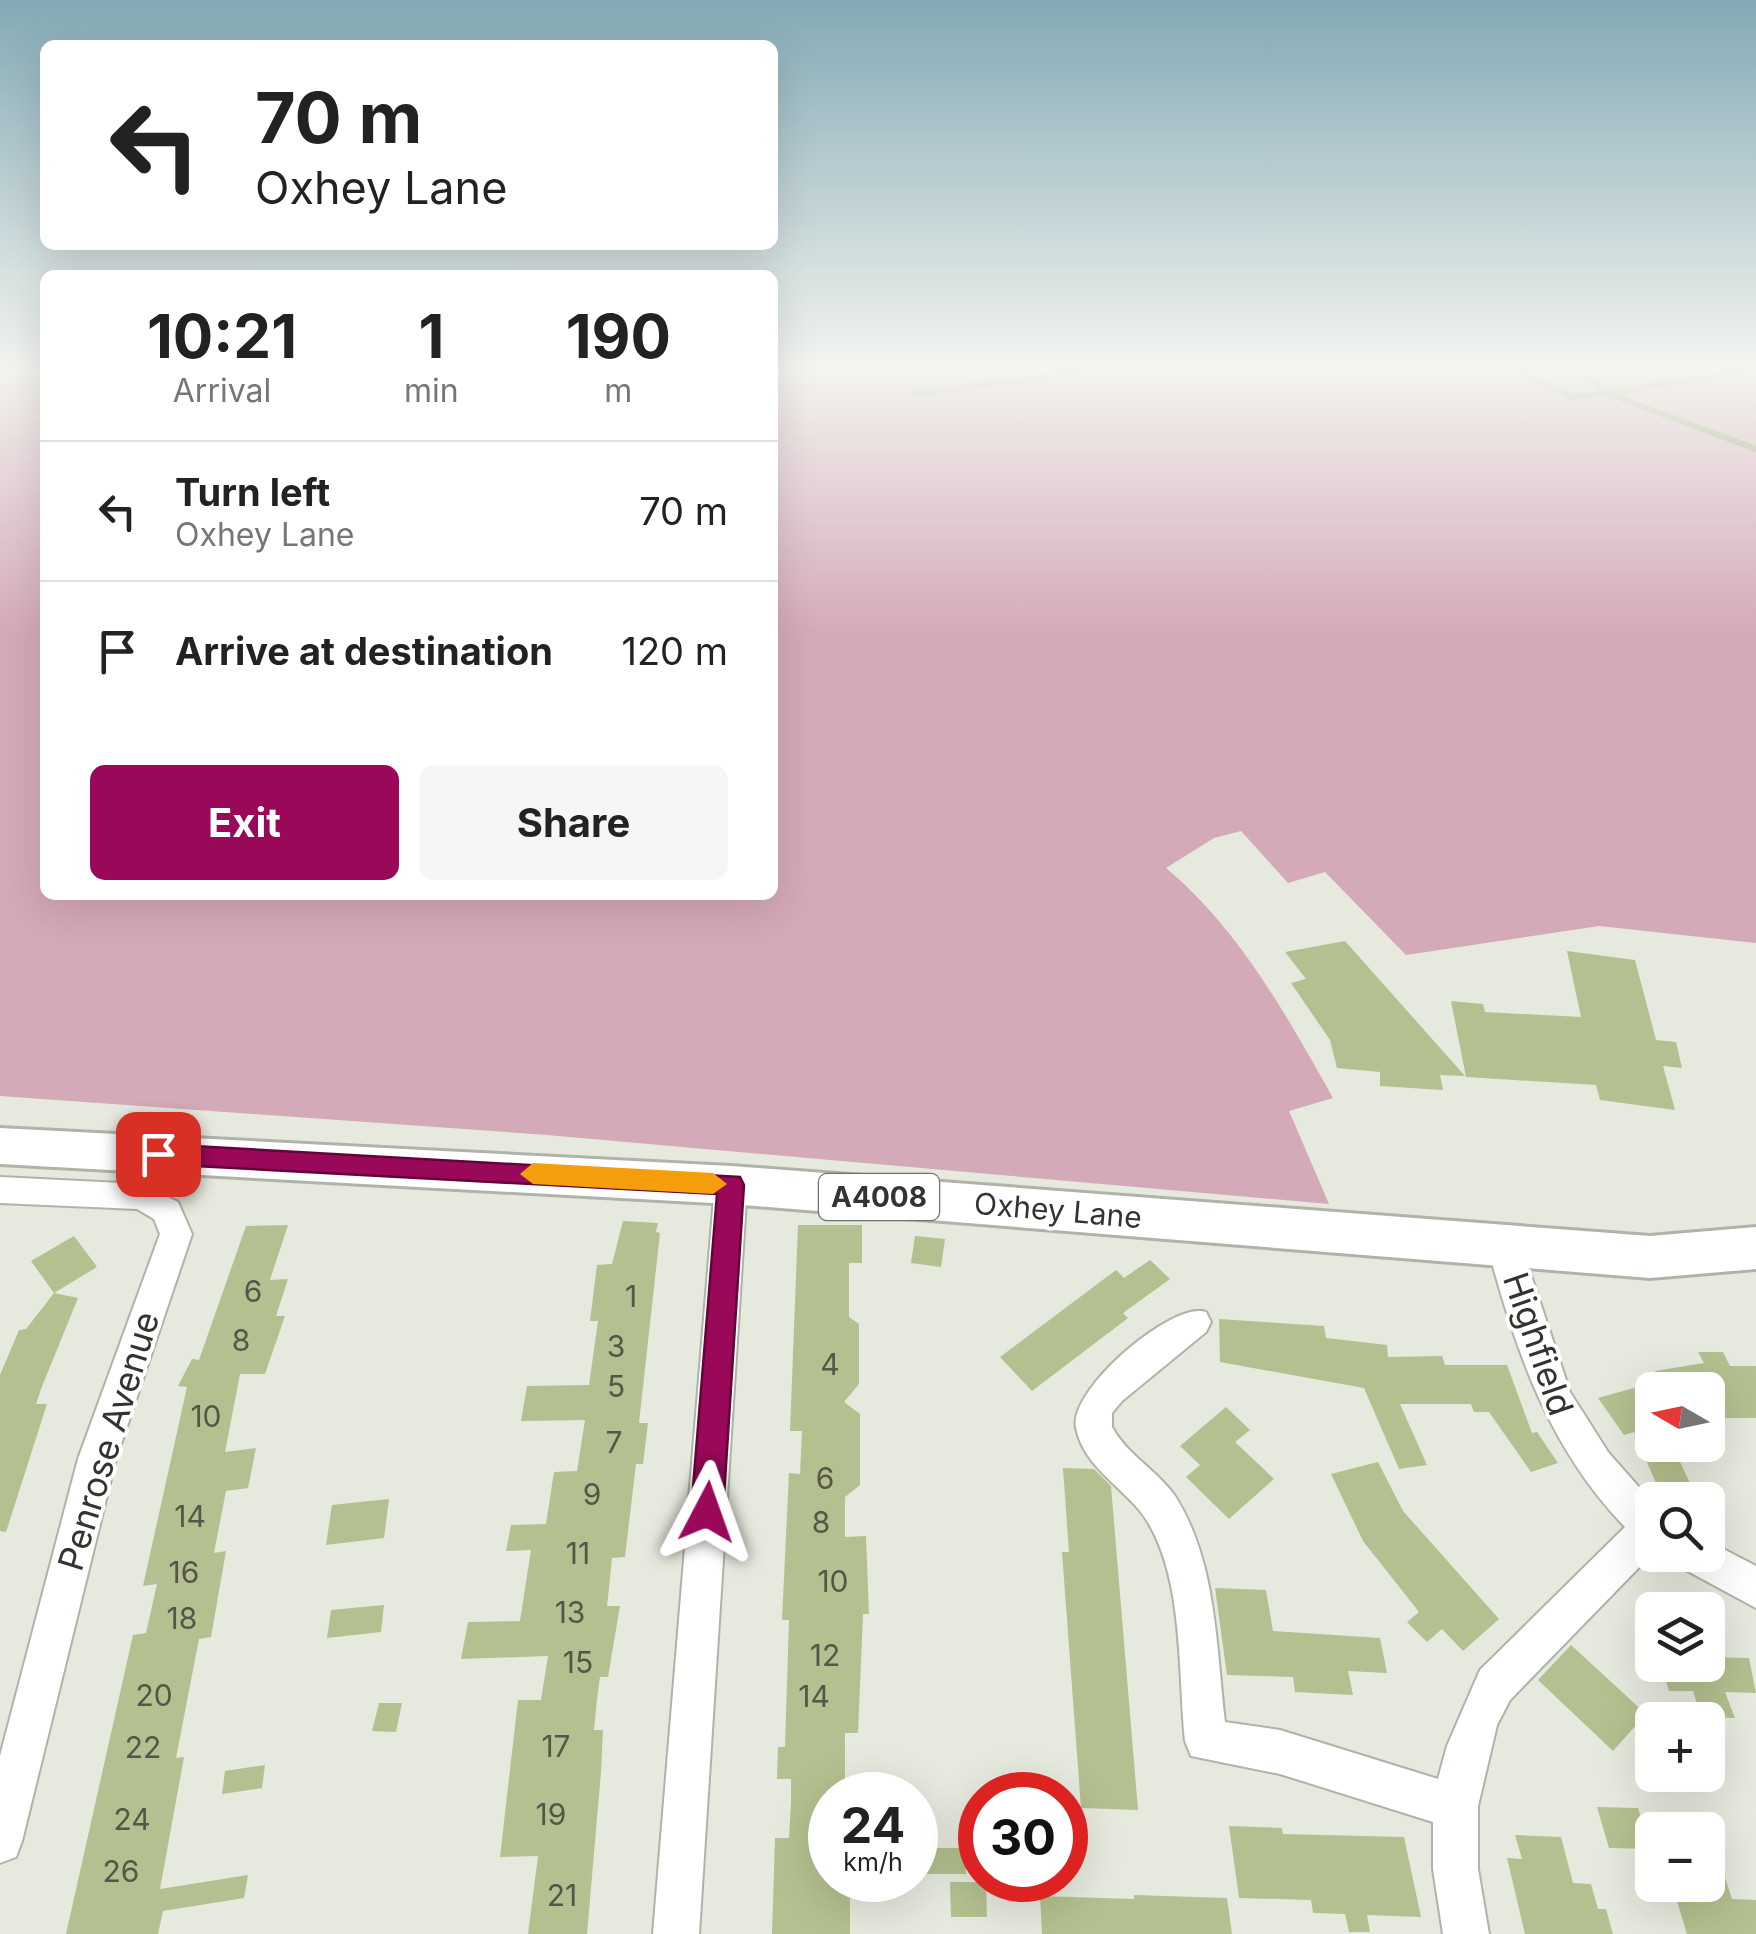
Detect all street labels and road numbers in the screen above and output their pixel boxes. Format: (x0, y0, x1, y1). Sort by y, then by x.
road number: A4008 (819, 1174, 939, 1220)
street label: Oxhey Lane (973, 1185, 1143, 1235)
street label: Highfield (1495, 1267, 1583, 1421)
street label: Penrose Avenue (49, 1306, 167, 1575)

